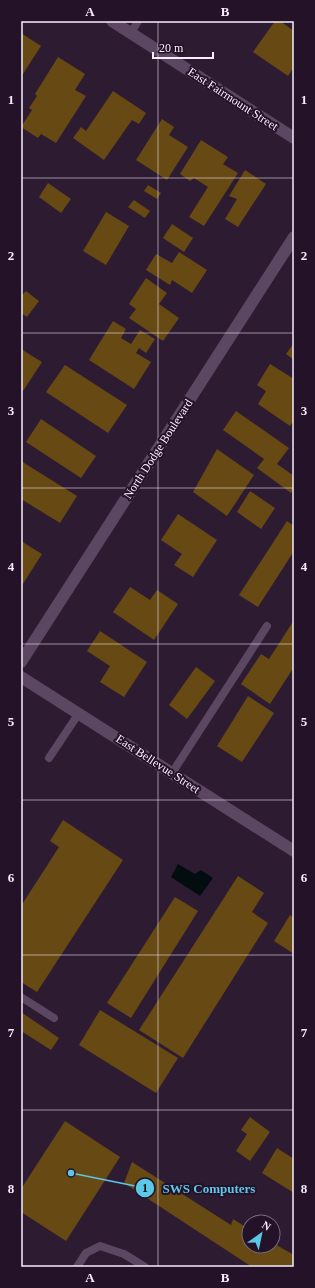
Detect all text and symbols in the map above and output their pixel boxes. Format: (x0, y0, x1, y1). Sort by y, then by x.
text: A (85, 4, 95, 19)
text: B (221, 4, 230, 19)
scale bar (153, 34, 213, 60)
text: 20 m (159, 41, 184, 55)
street label: East Fairmount Street (185, 65, 281, 134)
text: 1 (8, 92, 14, 107)
text: 1 (301, 92, 307, 107)
text: 2 (8, 248, 14, 263)
text: 2 (301, 248, 307, 263)
street label: North Dodge Boulevard (121, 397, 195, 501)
text: 3 (8, 403, 15, 418)
text: 3 (301, 403, 308, 418)
text: 4 (8, 559, 15, 574)
text: 4 (301, 559, 308, 574)
text: 5 (8, 714, 15, 729)
text: 5 (301, 714, 308, 729)
street label: East Bellevue Street (113, 732, 203, 797)
text: 6 (8, 870, 15, 885)
text: 6 (301, 870, 308, 885)
text: 7 (8, 1025, 15, 1040)
text: 7 (301, 1025, 308, 1040)
callout: SWS Computers (135, 1176, 263, 1201)
text: 8 (8, 1181, 15, 1196)
text: 1 (142, 1181, 148, 1195)
text: SWS Computers (163, 1181, 255, 1196)
text: 8 (301, 1181, 308, 1196)
north arrow (241, 1214, 281, 1254)
text: N (260, 1218, 273, 1233)
text: A (85, 1270, 95, 1285)
text: B (221, 1270, 230, 1285)

